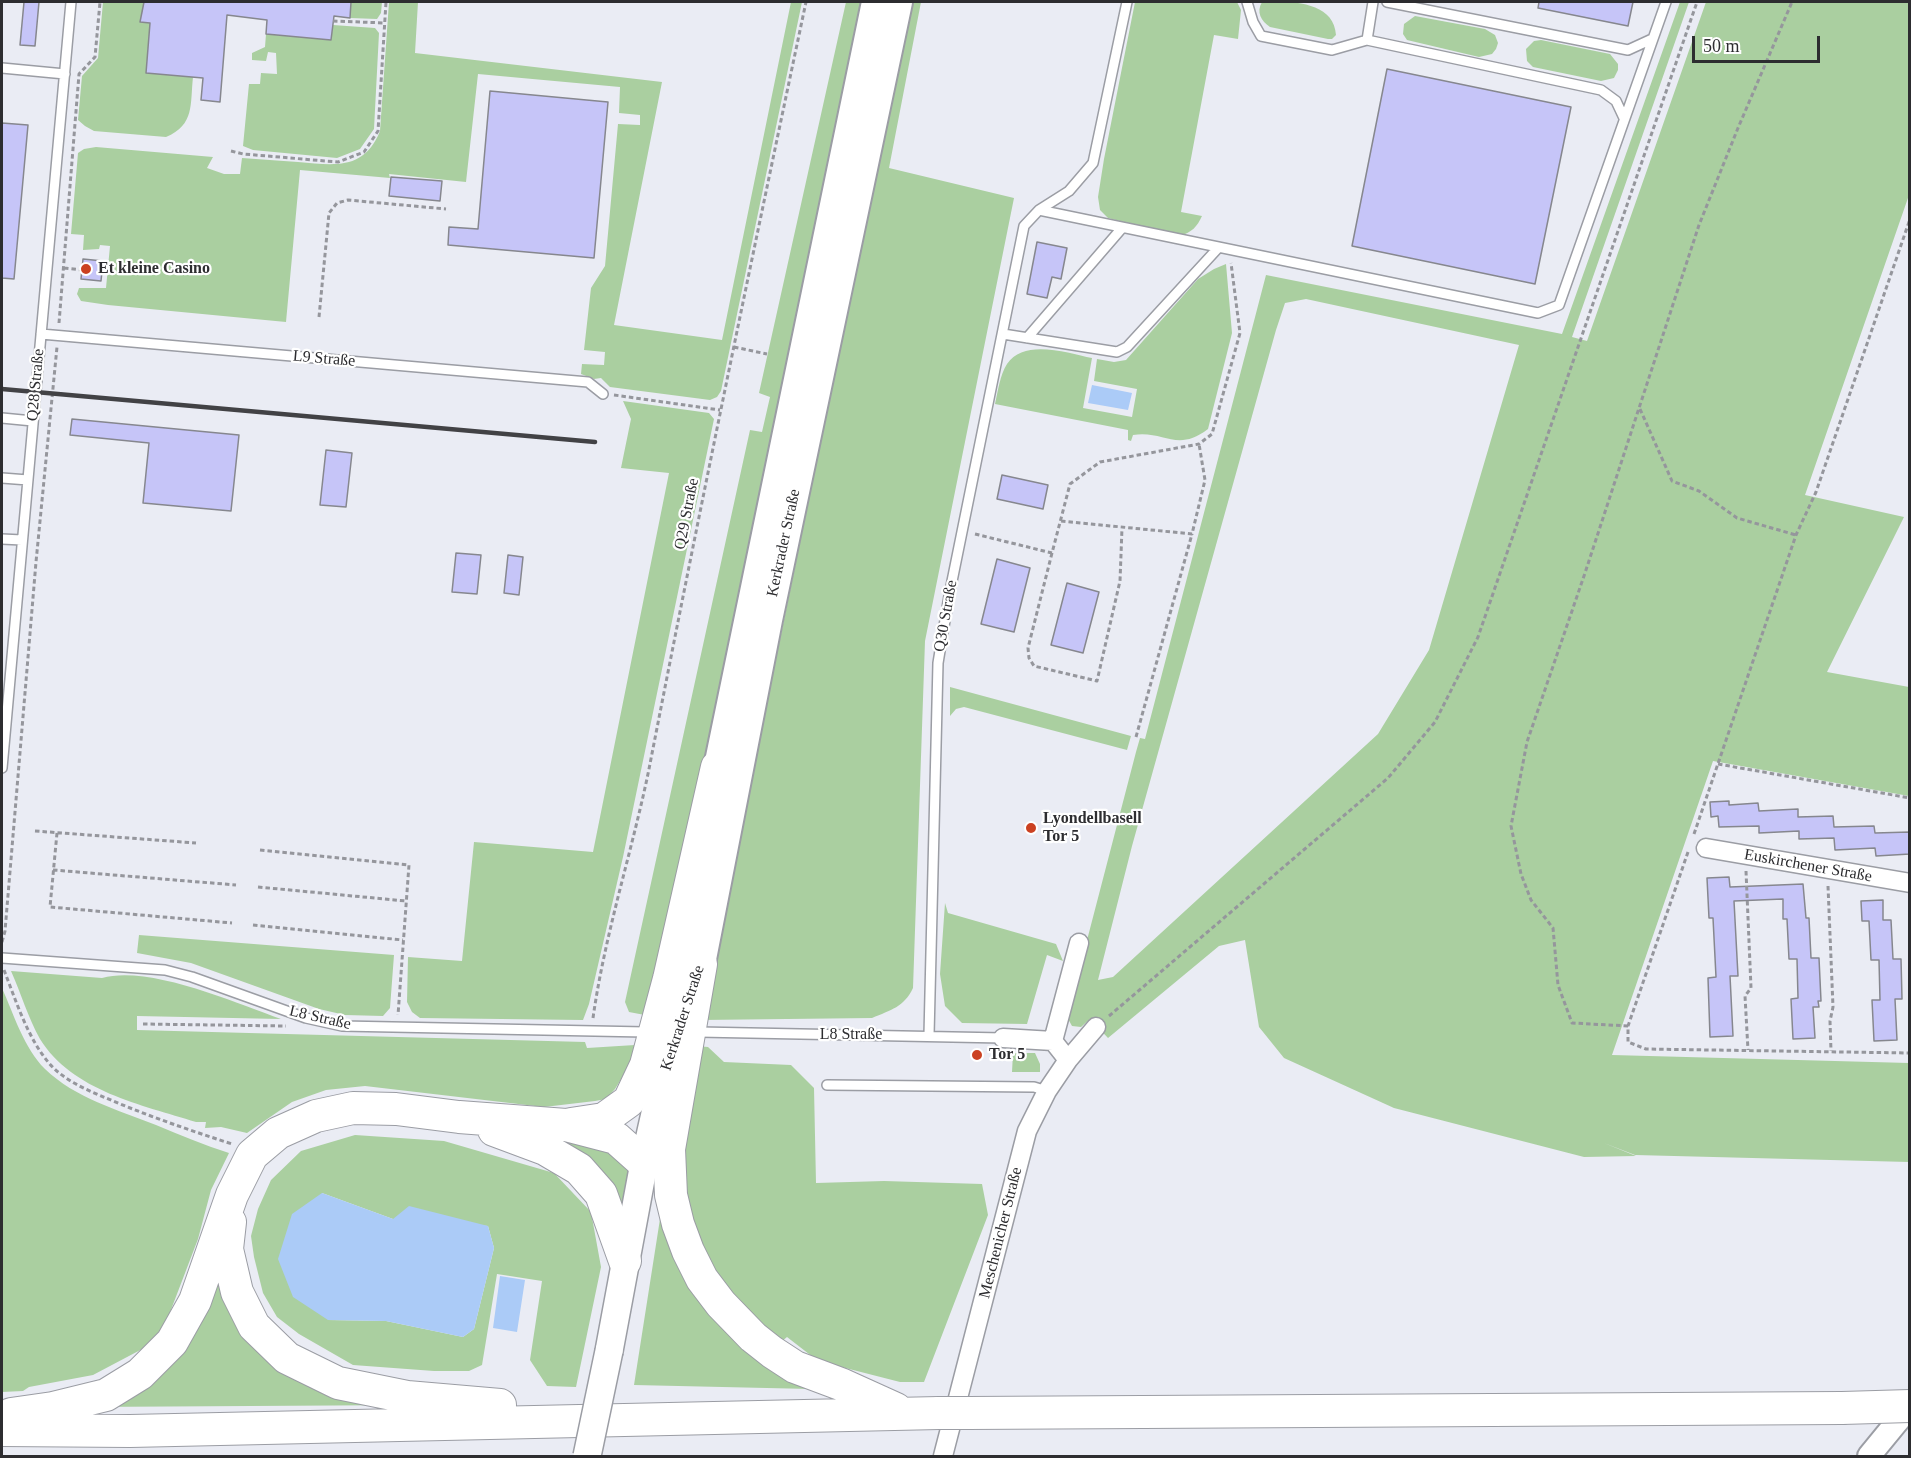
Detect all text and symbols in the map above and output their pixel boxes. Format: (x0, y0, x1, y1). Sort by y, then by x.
scale bar (1695, 24, 1822, 62)
text: 50 m (1703, 36, 1740, 56)
place label: Et kleine Casino (98, 259, 210, 279)
marker: Et kleine Casino (79, 262, 93, 276)
street label: L9 Straße (292, 347, 356, 371)
street label: Q28 Straße (23, 348, 49, 422)
street label: Q29 Straße (671, 477, 703, 551)
street label: Kerkrader Straße (763, 487, 805, 599)
street label: Q30 Straße (930, 579, 962, 653)
place label: Lyondellbasell Tor 5 (1043, 809, 1142, 847)
marker: Lyondellbasell Tor 5 (1024, 821, 1038, 835)
street label: Euskirchener Straße (1743, 845, 1873, 887)
street label: Kerkrader Straße (657, 963, 709, 1073)
street label: L8 Straße (287, 1002, 353, 1034)
street label: L8 Straße (820, 1025, 882, 1045)
place label: Tor 5 (989, 1045, 1025, 1065)
marker: Tor 5 (970, 1048, 984, 1062)
street label: Meschenicher Straße (975, 1165, 1027, 1301)

